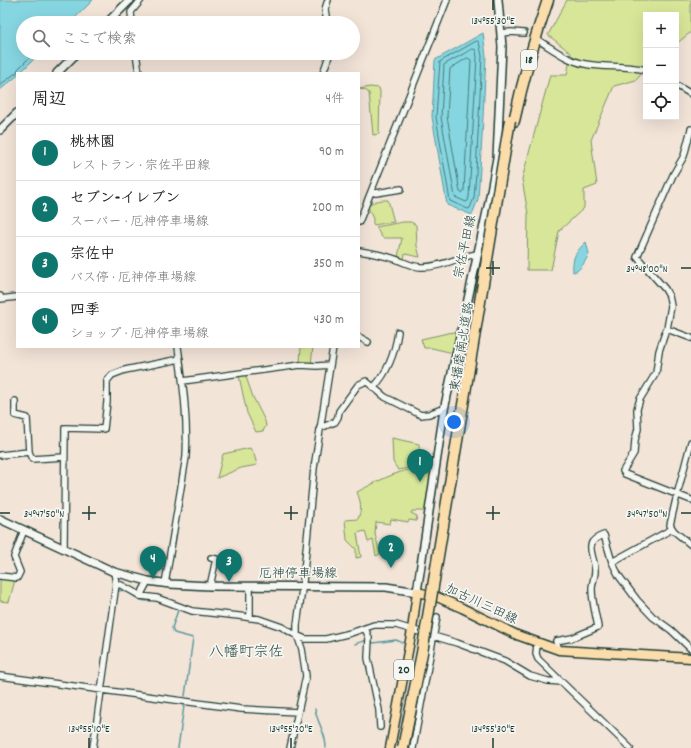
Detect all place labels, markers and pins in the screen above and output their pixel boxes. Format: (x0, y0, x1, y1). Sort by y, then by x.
pin: 1 (407, 449, 433, 482)
pin: 2 (378, 535, 404, 568)
pin: 4 (140, 546, 166, 579)
pin: 3 (216, 549, 242, 582)

